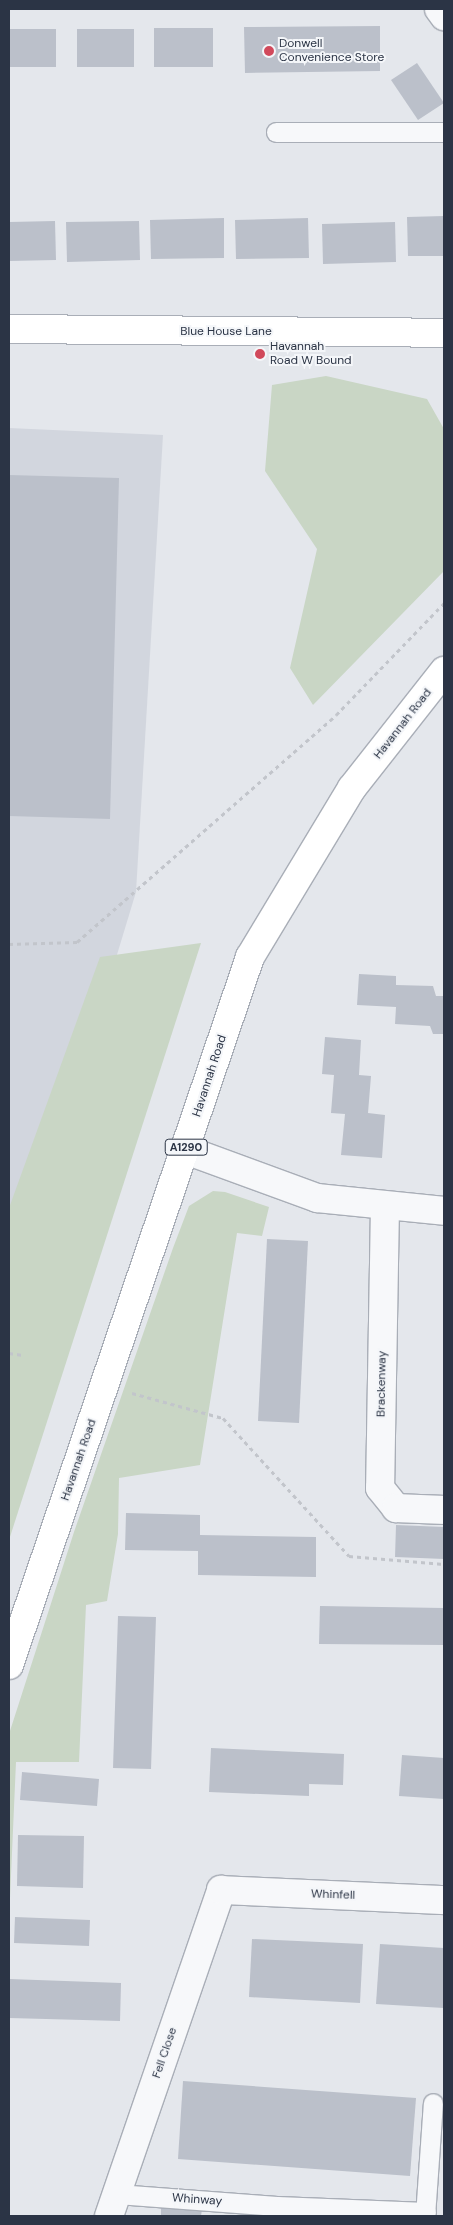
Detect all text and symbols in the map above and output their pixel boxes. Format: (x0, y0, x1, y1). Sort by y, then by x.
place label: Donwell Convenience Store (279, 37, 384, 65)
marker: Donwell Convenience Store (263, 45, 275, 57)
street label: Blue House Lane (180, 325, 272, 339)
place label: Havannah Road W Bound (270, 340, 352, 368)
marker: Havannah Road W Bound (254, 348, 266, 360)
street label: Havannah Road (371, 686, 435, 762)
street label: Havannah Road (190, 1033, 230, 1119)
road number: A1290 (164, 1138, 208, 1156)
street label: Brackenway (374, 1351, 390, 1417)
street label: Havannah Road (58, 1417, 100, 1503)
street label: Whinfell (311, 1887, 355, 1903)
street label: Fell Close (150, 2026, 180, 2080)
street label: Whinway (171, 2191, 223, 2209)

